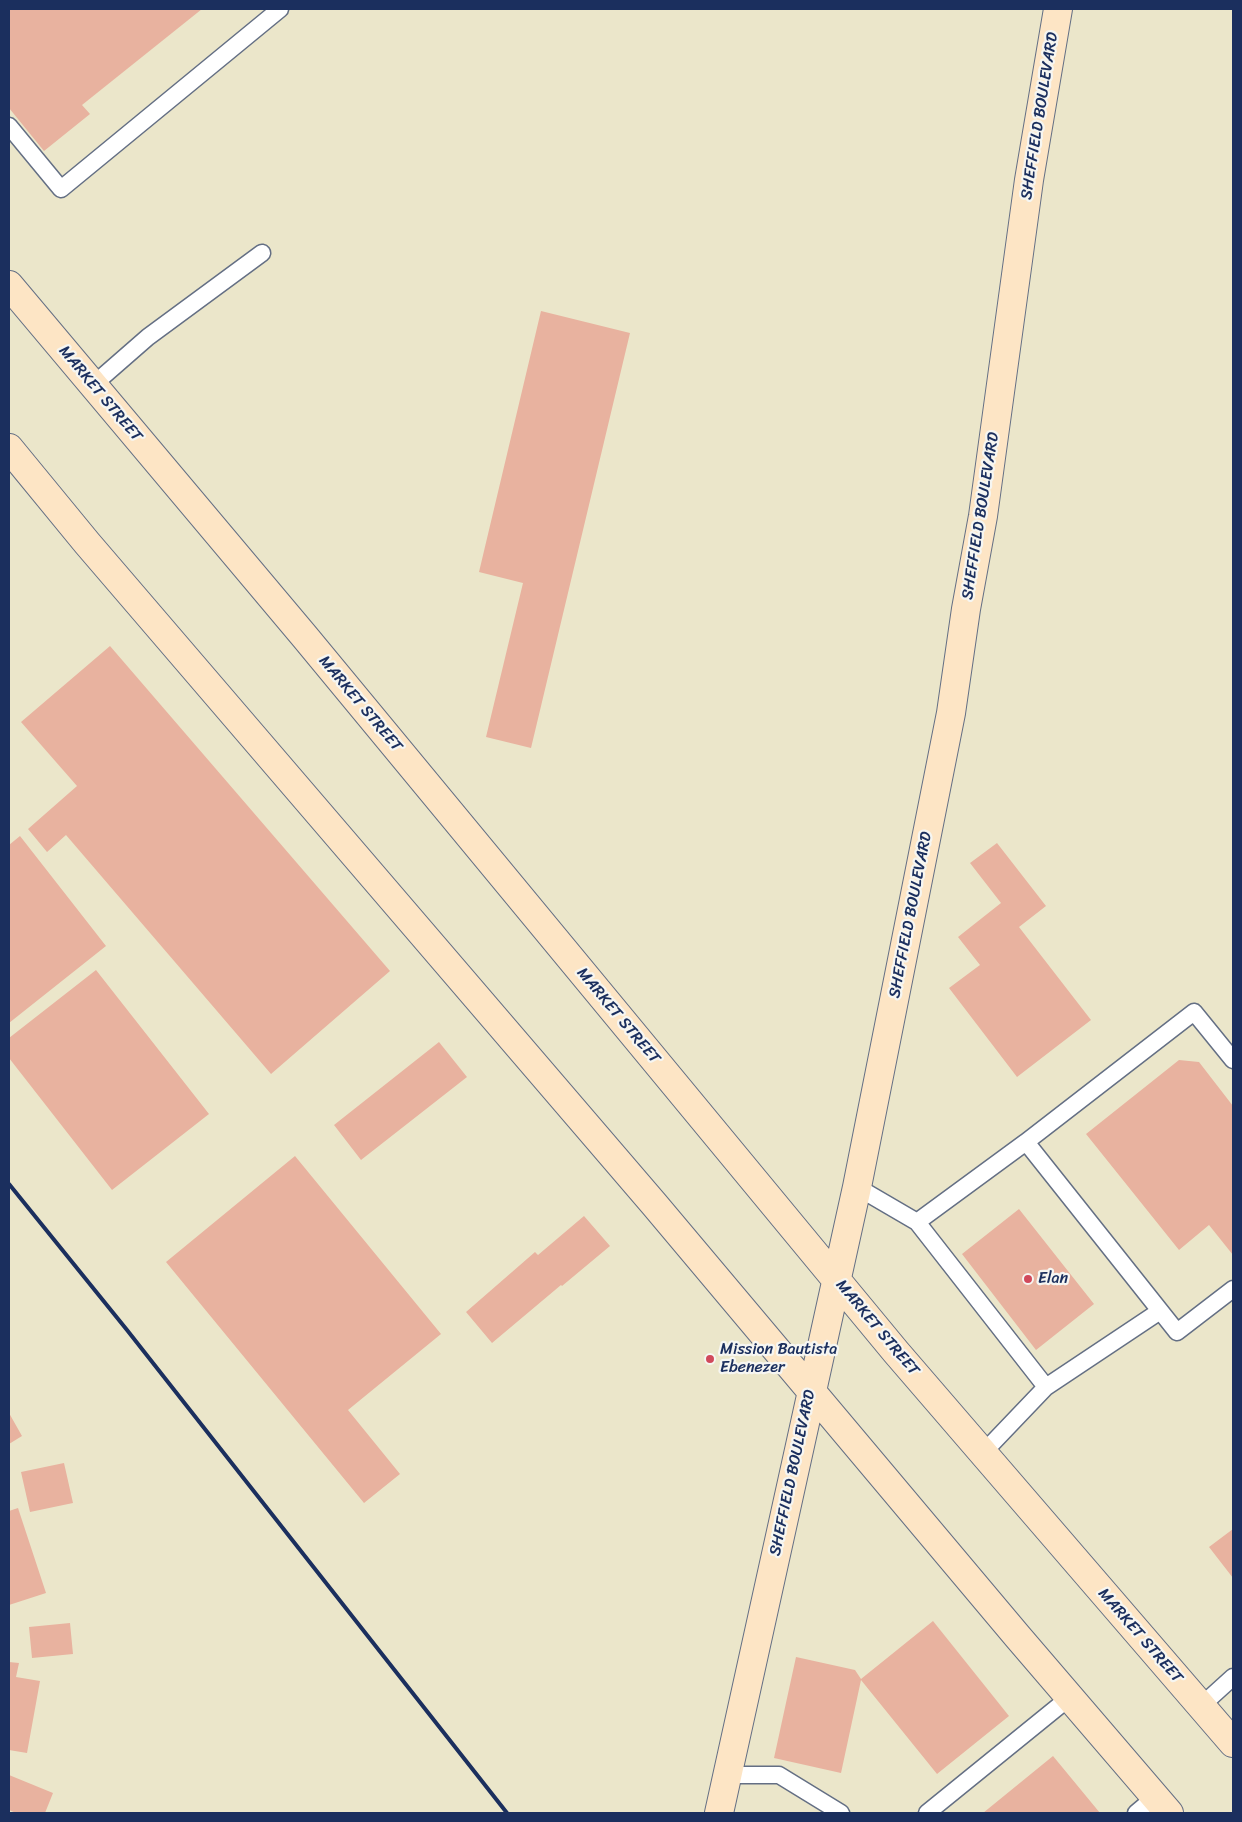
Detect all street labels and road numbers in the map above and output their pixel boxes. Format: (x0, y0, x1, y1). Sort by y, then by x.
street label: SHEFFIELD BOULEVARD (1017, 31, 1063, 201)
street label: MARKET STREET (54, 342, 146, 446)
street label: SHEFFIELD BOULEVARD (958, 431, 1004, 601)
street label: MARKET STREET (314, 652, 406, 756)
street label: SHEFFIELD BOULEVARD (885, 830, 937, 1000)
street label: MARKET STREET (572, 964, 664, 1068)
street label: MARKET STREET (831, 1276, 923, 1380)
street label: SHEFFIELD BOULEVARD (766, 1388, 820, 1558)
street label: MARKET STREET (1094, 1585, 1186, 1687)

